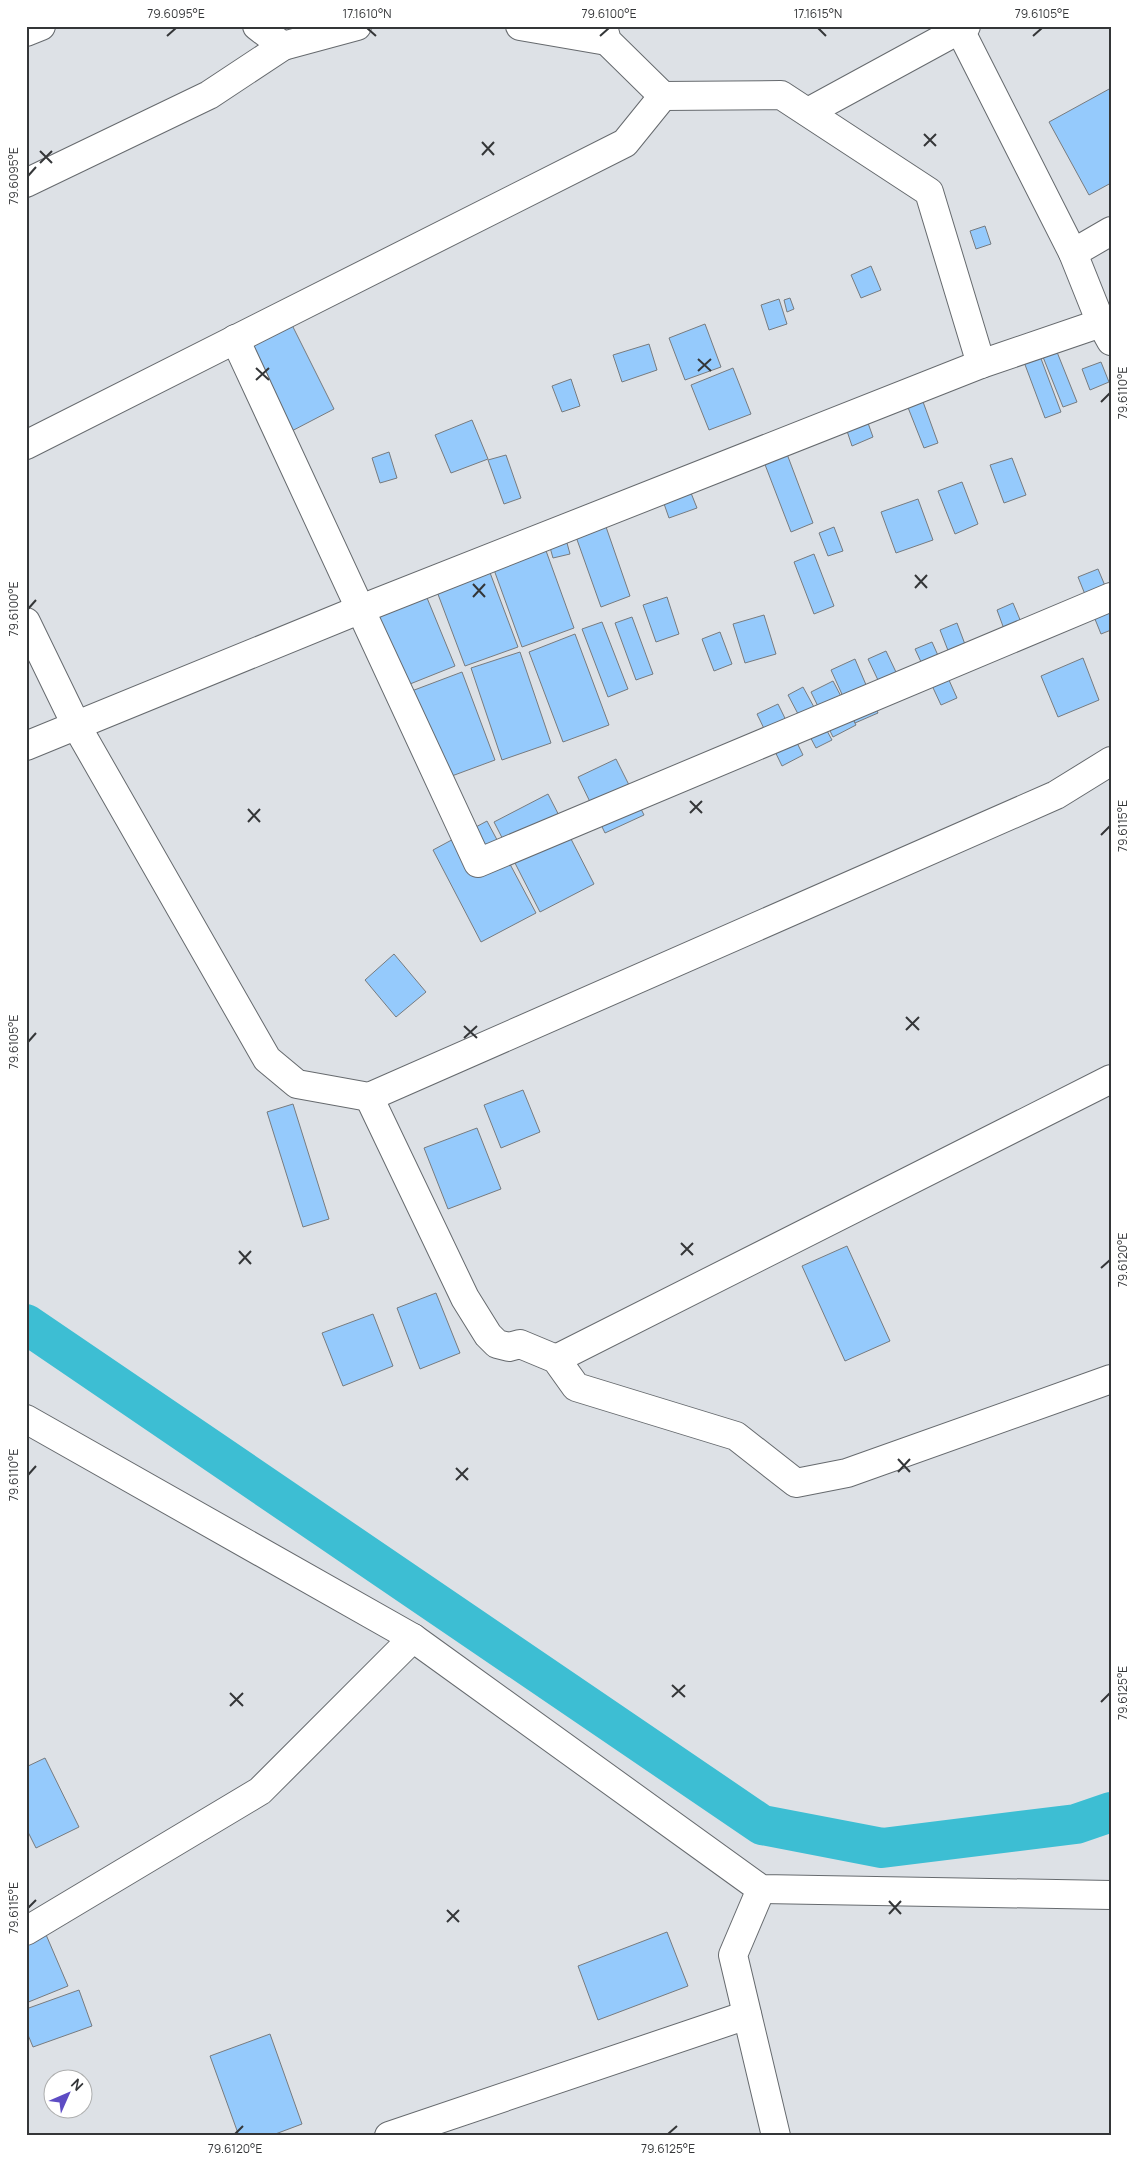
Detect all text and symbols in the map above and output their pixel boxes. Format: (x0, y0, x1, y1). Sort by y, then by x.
text: 79.6095°E (147, 5, 205, 22)
text: 17.1610°N (342, 5, 392, 22)
text: 79.6100°E (581, 5, 637, 22)
text: 17.1615°N (794, 5, 842, 22)
text: 79.6105°E (1015, 5, 1070, 22)
text: 79.6095°E (5, 147, 22, 205)
text: 79.6110°E (1114, 367, 1131, 419)
text: 79.6100°E (5, 581, 22, 637)
text: 79.6115°E (1114, 800, 1131, 852)
text: 79.6105°E (5, 1014, 22, 1069)
text: 79.6120°E (1114, 1233, 1131, 1287)
text: 79.6110°E (5, 1449, 22, 1501)
text: 79.6125°E (1114, 1666, 1131, 1720)
text: 79.6115°E (5, 1882, 22, 1934)
north arrow (42, 2070, 92, 2120)
text: N (67, 2074, 88, 2095)
text: 79.6120°E (208, 2140, 262, 2157)
text: 79.6125°E (641, 2140, 695, 2157)

